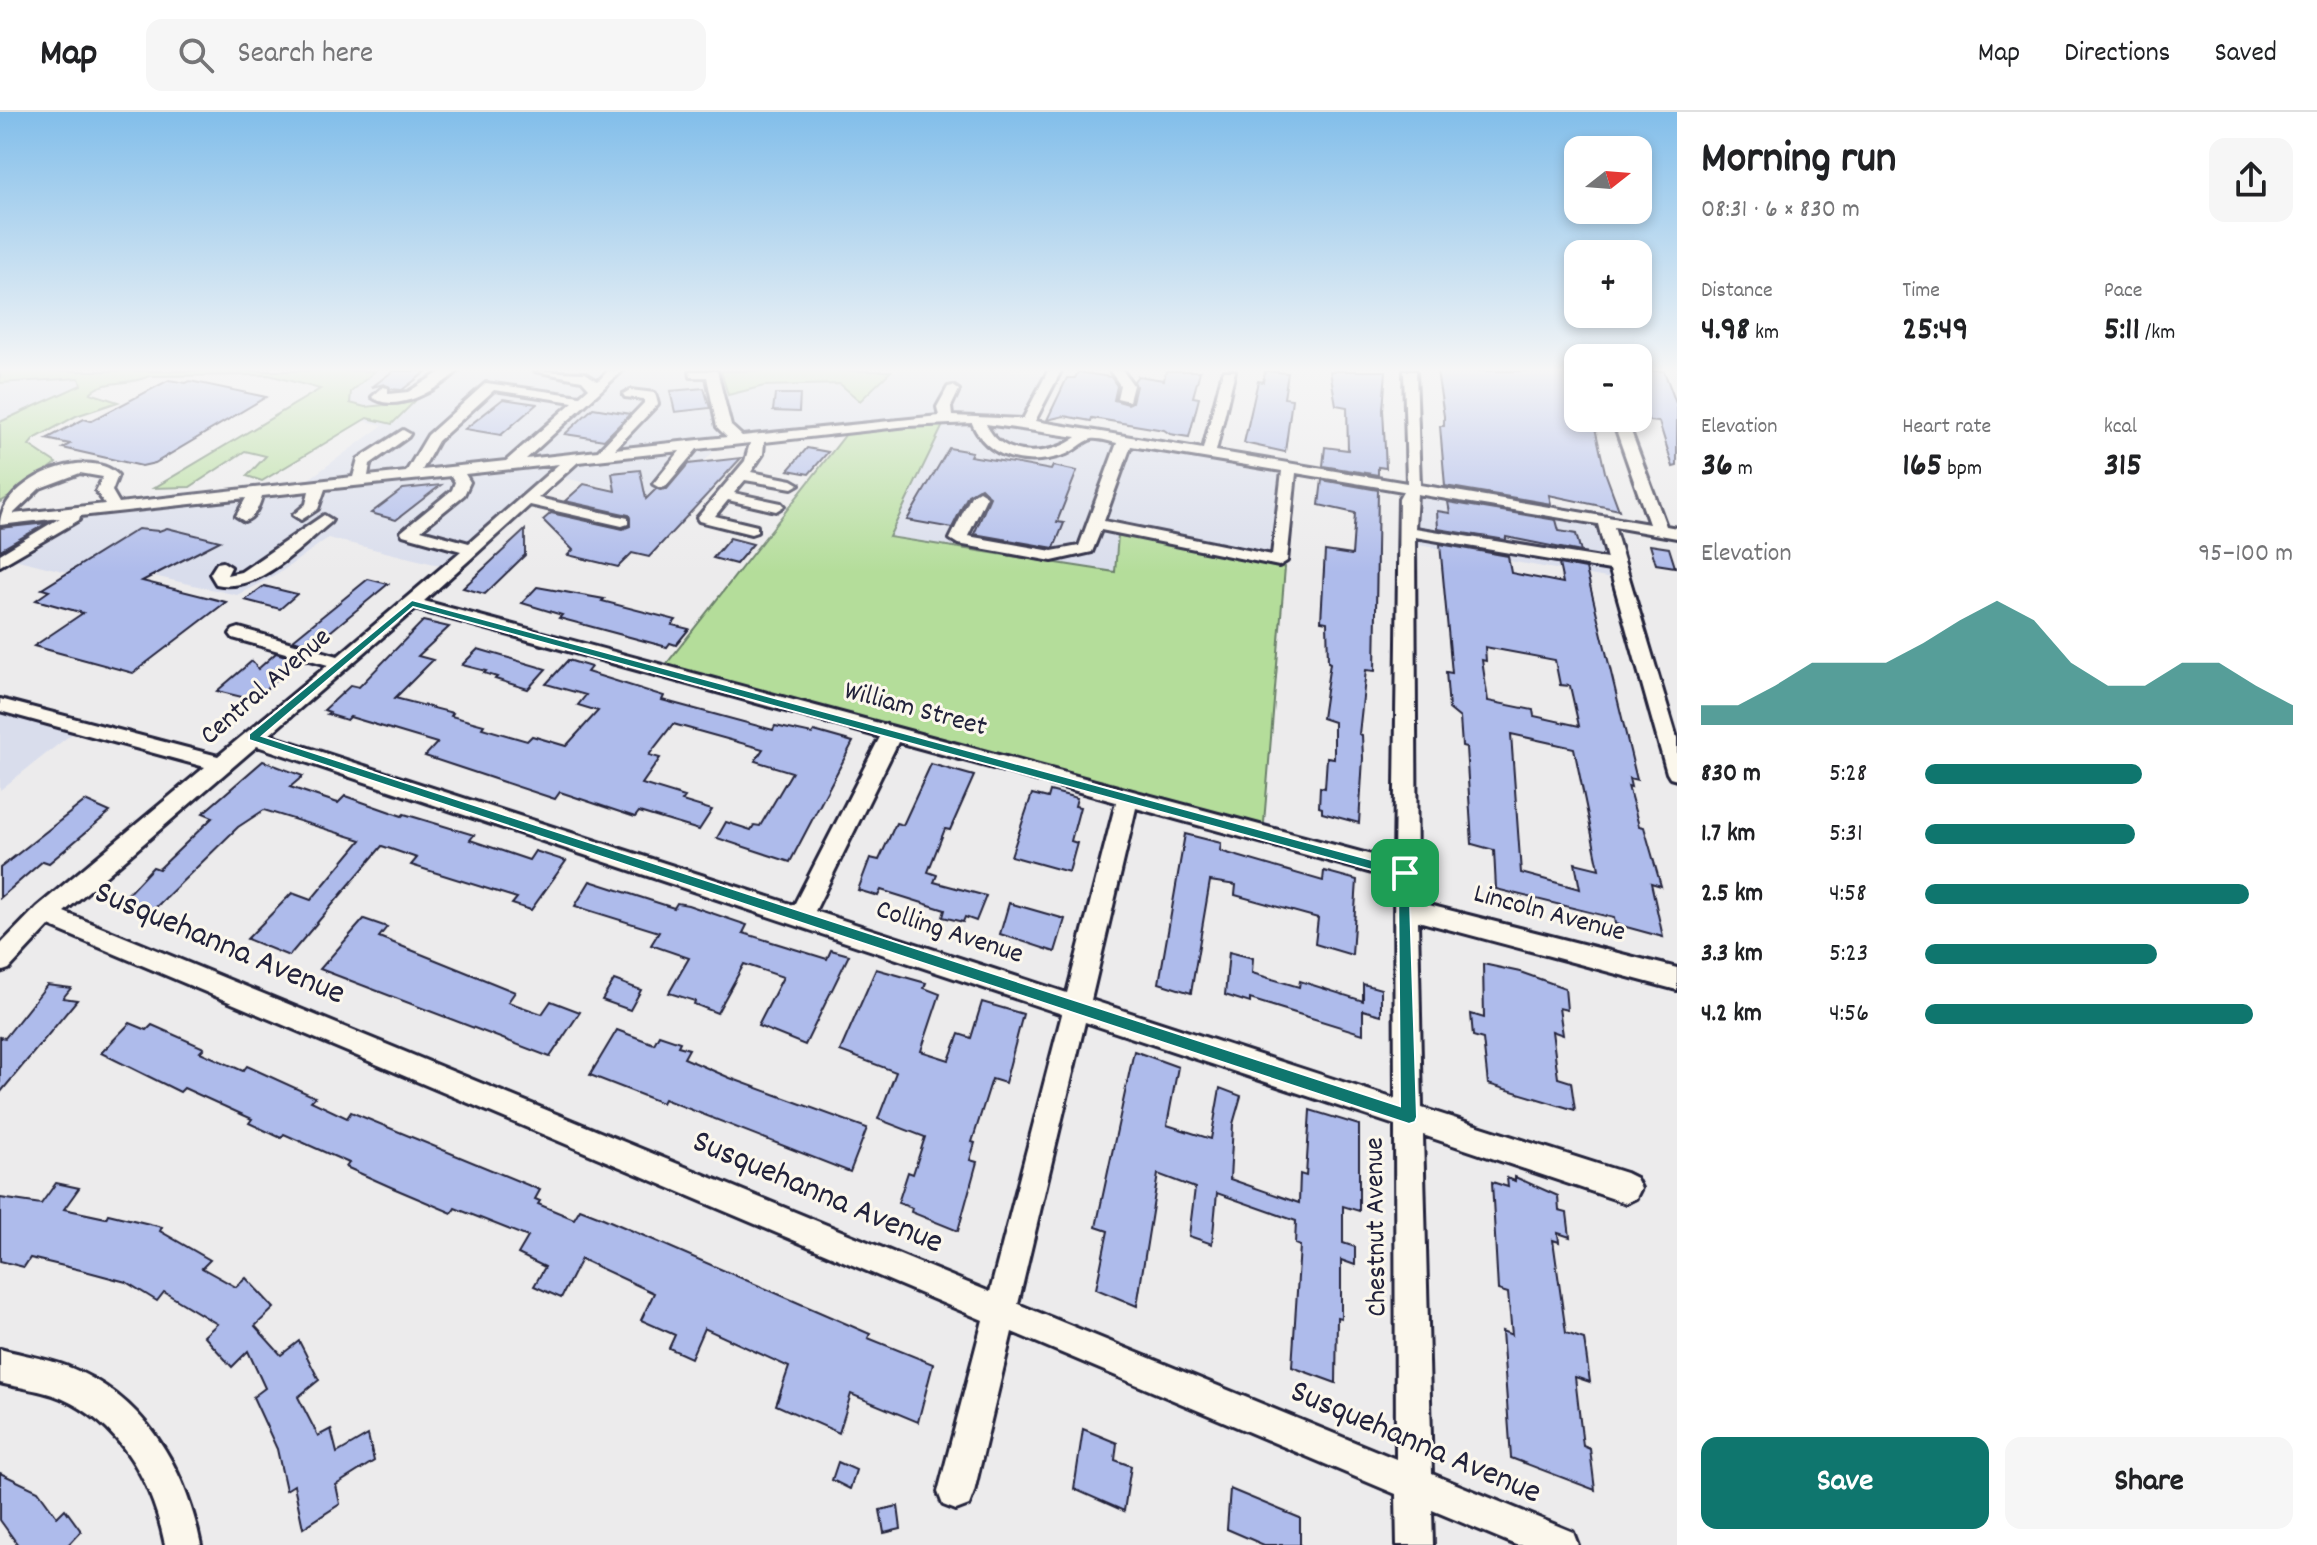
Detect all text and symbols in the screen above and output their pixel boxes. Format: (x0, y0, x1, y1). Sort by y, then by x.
search box (146, 19, 706, 91)
text: Map (40, 28, 98, 83)
icon: search (174, 33, 218, 77)
text: Search here (238, 34, 373, 77)
text: Map (1978, 35, 2020, 75)
text: Directions (2064, 35, 2170, 75)
text: Saved (2214, 35, 2277, 75)
text: Morning run (1701, 130, 1896, 193)
north arrow (1564, 136, 1652, 224)
map controls (1564, 136, 1652, 432)
button: share (2209, 138, 2293, 222)
text: 08:31 · 6 × 830 m (1701, 192, 1860, 229)
button: + (1564, 240, 1652, 328)
text: Distance (1701, 276, 1773, 307)
text: Time (1902, 276, 1940, 307)
text: Pace (2104, 276, 2143, 307)
text: 4.98 (1701, 307, 1750, 356)
text: 25:49 (1902, 307, 1968, 356)
text: 5:11 (2104, 307, 2140, 356)
text: km (1750, 318, 1779, 349)
text: /km (2140, 318, 2175, 349)
button: − (1564, 344, 1652, 432)
text: Elevation (1701, 412, 1778, 443)
text: Heart rate (1902, 412, 1991, 443)
text: kcal (2104, 412, 2137, 443)
text: 36 (1701, 443, 1733, 492)
text: 165 (1902, 443, 1942, 492)
text: 315 (2104, 443, 2142, 492)
text: m (1733, 454, 1753, 485)
text: bpm (1942, 454, 1982, 485)
text: Elevation (1701, 536, 1791, 573)
text: 95–100 m (2198, 536, 2293, 573)
street label: Central Avenue (193, 620, 341, 756)
street label: William Street (839, 673, 991, 749)
text: 830 m (1701, 756, 1761, 793)
text: 5:28 (1829, 756, 1867, 793)
text: 1.7 km (1701, 816, 1755, 853)
text: 5:31 (1829, 816, 1863, 853)
pin (1371, 839, 1439, 907)
icon: arrive (1383, 851, 1427, 895)
street label: Susquehanna Avenue (86, 870, 352, 1020)
street label: Lincoln Avenue (1469, 876, 1629, 954)
text: 2.5 km (1701, 876, 1763, 913)
text: 4:58 (1829, 876, 1867, 913)
street label: Colling Avenue (870, 891, 1028, 977)
text: 3.3 km (1701, 936, 1763, 973)
text: 5:23 (1829, 936, 1868, 973)
text: 4.2 km (1701, 996, 1762, 1033)
text: 4:56 (1829, 996, 1869, 1033)
street label: Susquehanna Avenue (684, 1119, 950, 1269)
street label: Chestnut Avenue (1356, 1137, 1400, 1317)
street label: Susquehanna Avenue (1282, 1369, 1548, 1519)
button: Save (1701, 1437, 1989, 1529)
button: Share (2005, 1437, 2293, 1529)

